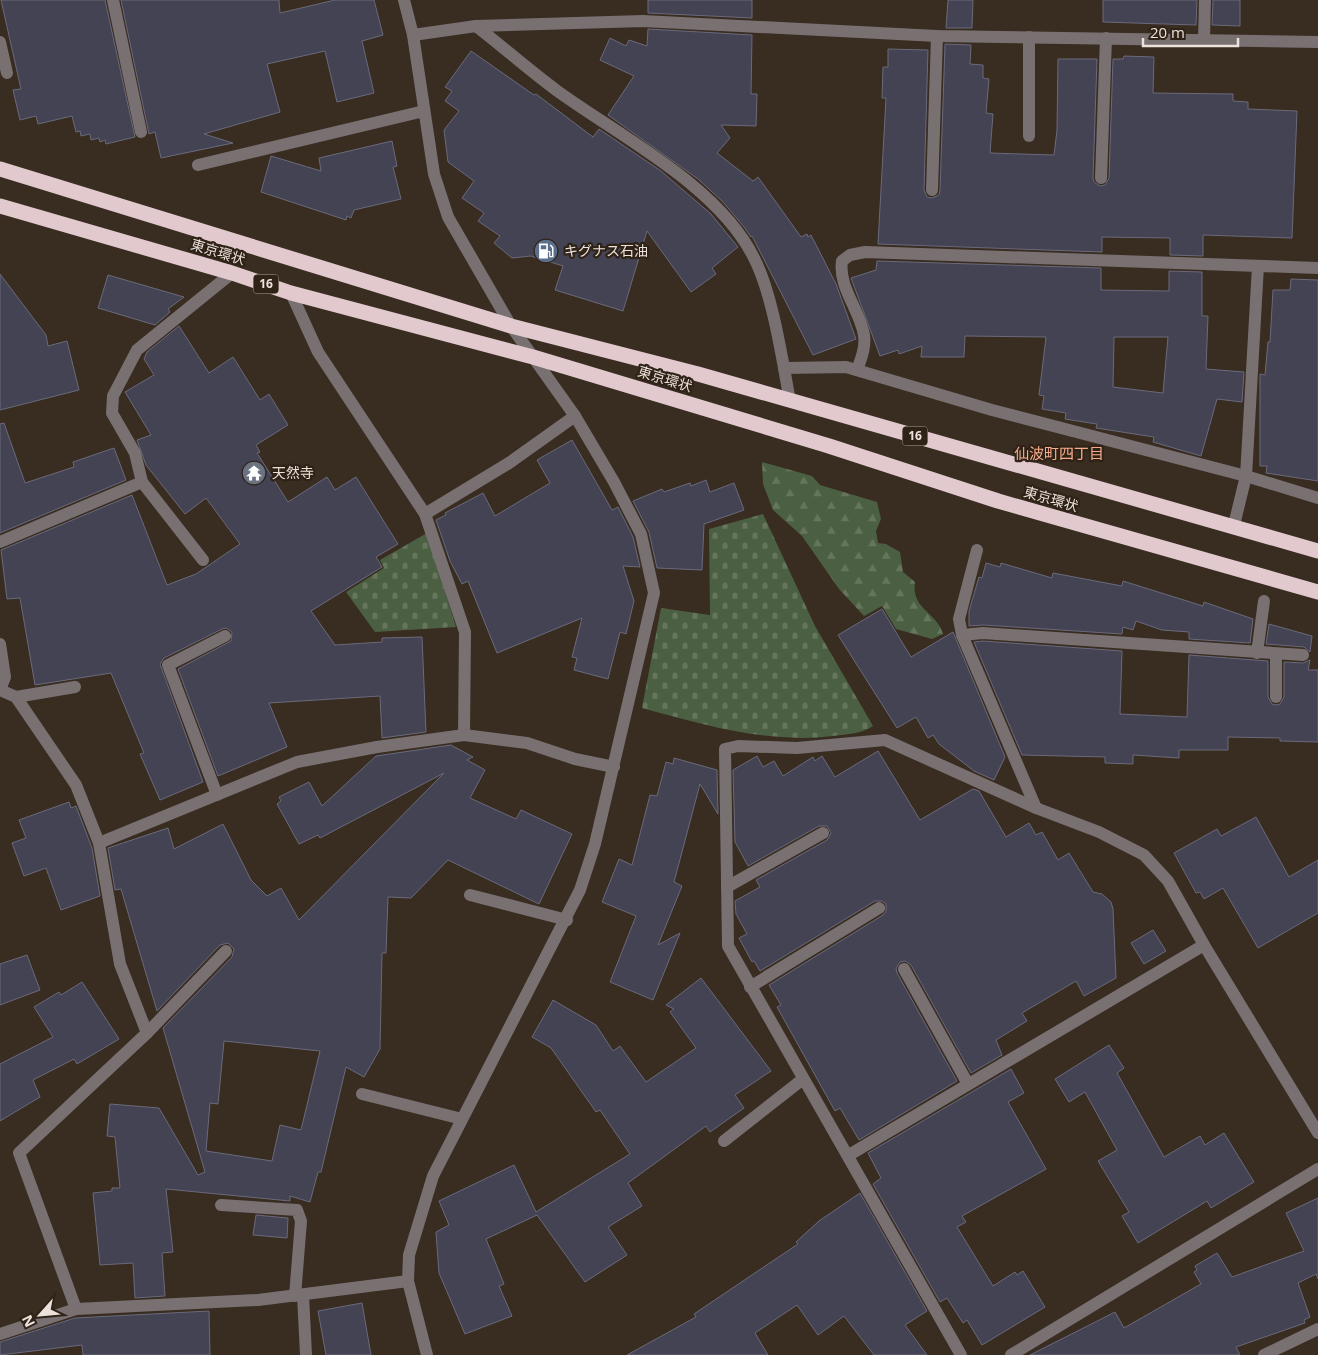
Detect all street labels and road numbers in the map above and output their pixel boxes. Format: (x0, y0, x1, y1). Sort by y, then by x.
street label: 東京環状 (189, 234, 248, 269)
road number: 16 (254, 274, 278, 294)
street label: 東京環状 (636, 361, 695, 396)
road number: 16 (902, 426, 928, 446)
street label: 東京環状 (1022, 482, 1081, 515)

